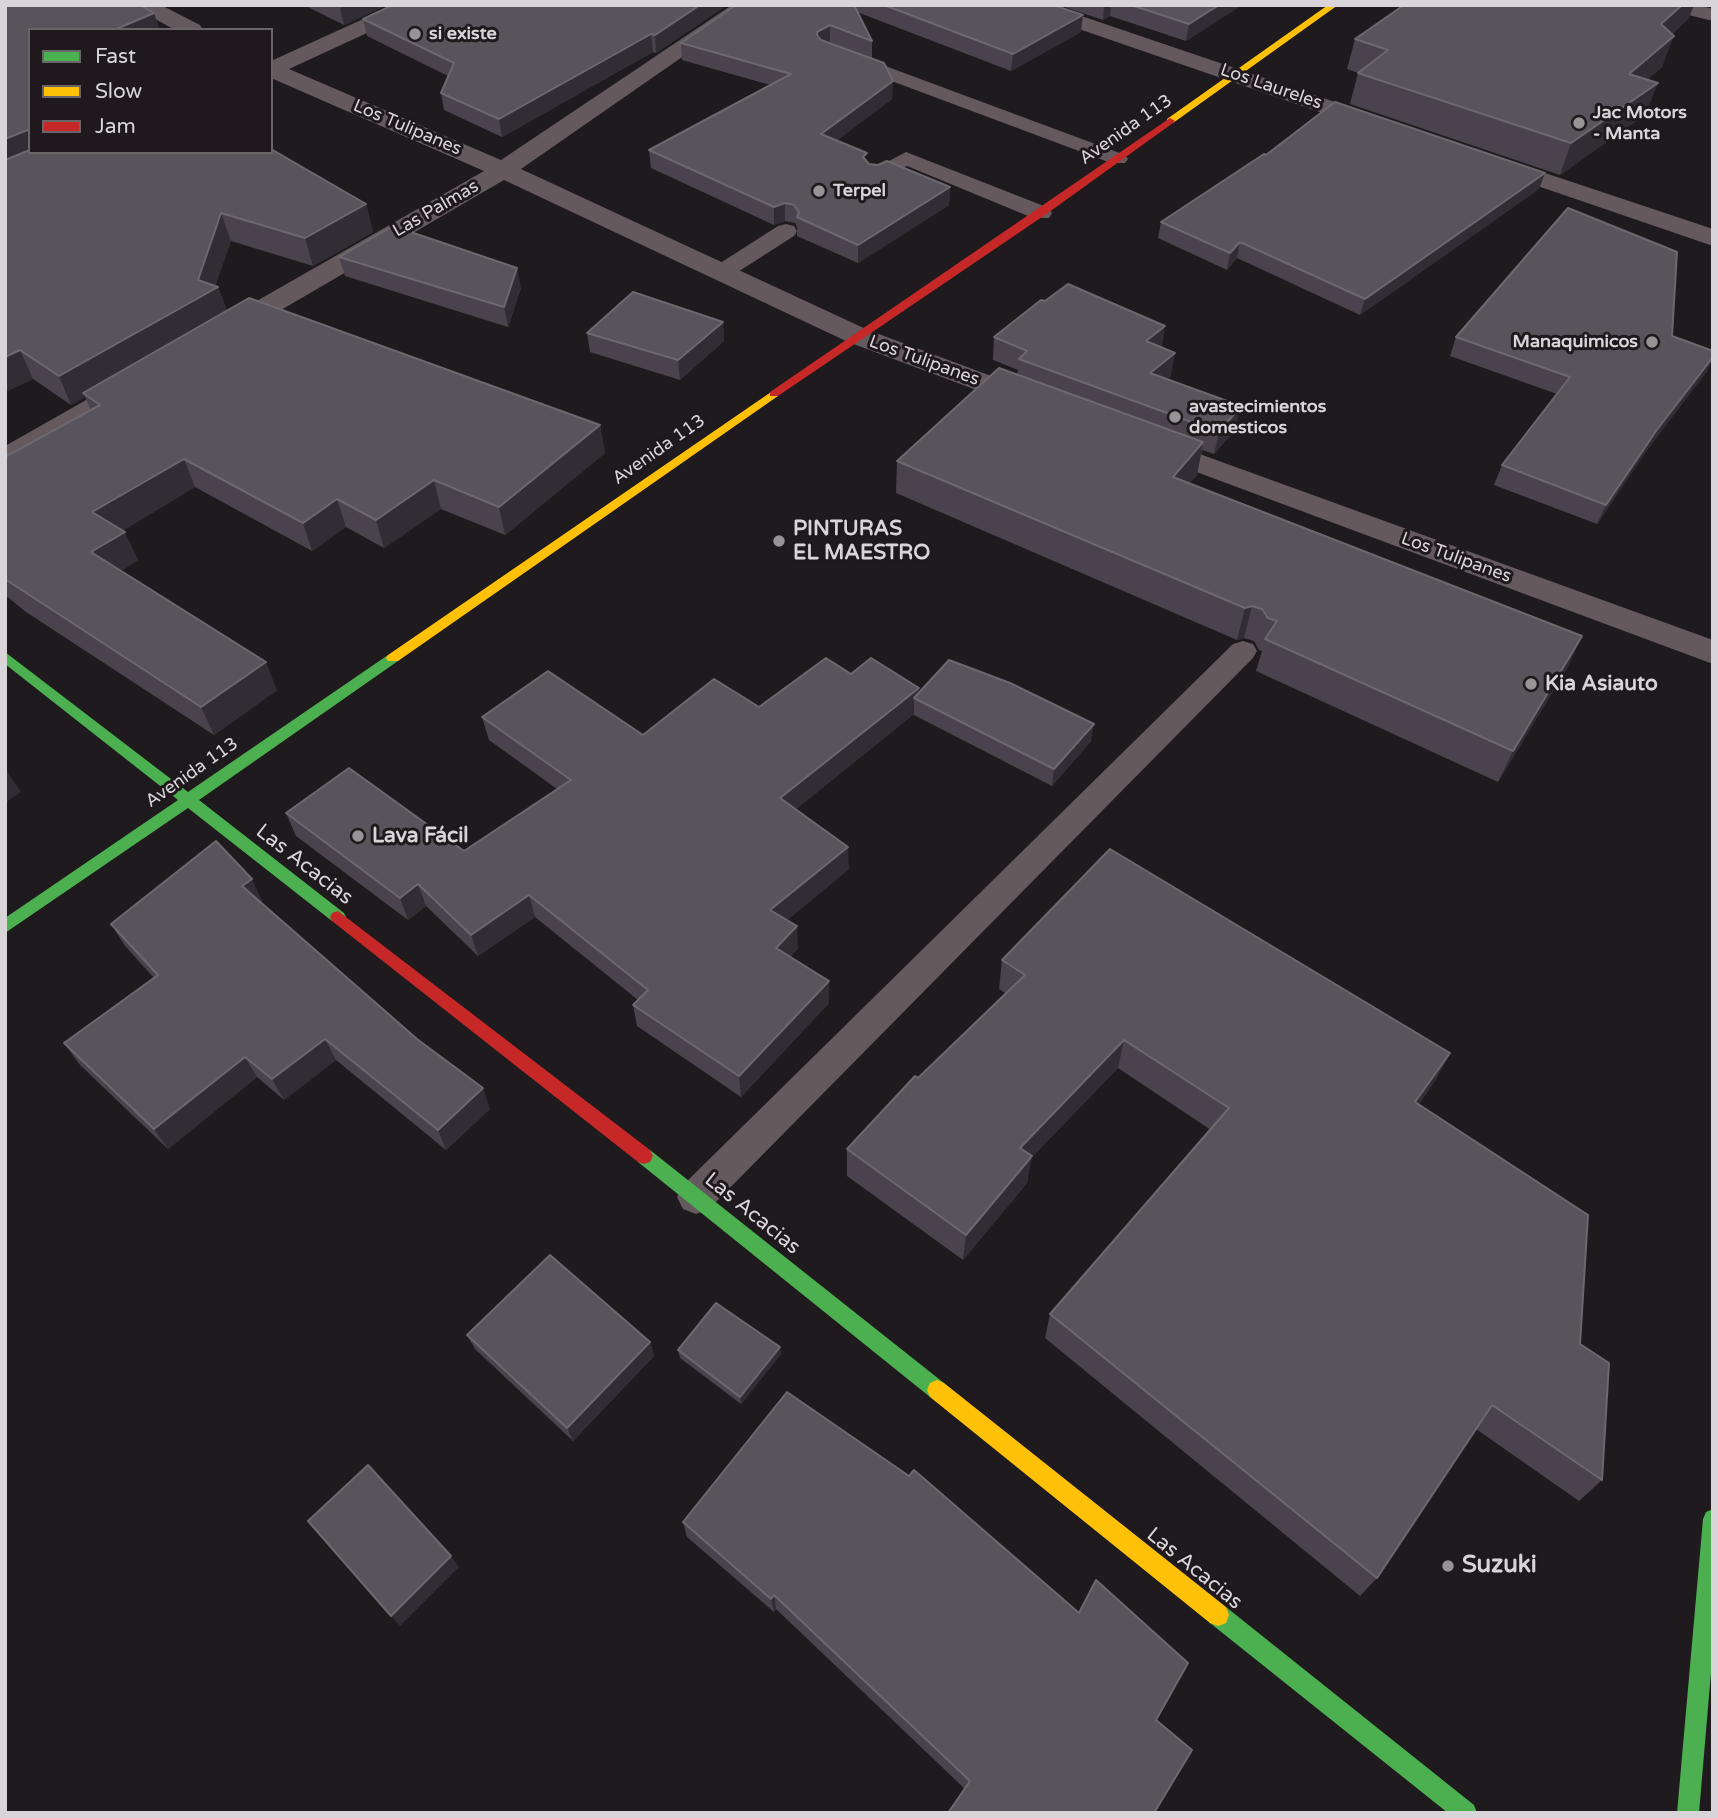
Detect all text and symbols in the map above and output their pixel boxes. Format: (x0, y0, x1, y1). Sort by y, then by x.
place label: si existe (429, 23, 497, 45)
marker: si existe (407, 26, 423, 42)
legend (28, 28, 273, 154)
text: Fast (95, 44, 136, 69)
street label: Los Laureles (1217, 60, 1325, 114)
text: Slow (95, 79, 142, 104)
street label: Avenida 113 (1076, 90, 1176, 170)
street label: Los Tulipanes (350, 95, 464, 161)
place label: Jac Motors - Manta (1593, 102, 1687, 144)
text: Jam (95, 114, 136, 139)
marker: Jac Motors - Manta (1571, 115, 1587, 131)
street label: Las Palmas (389, 176, 483, 242)
place label: Terpel (833, 180, 886, 202)
marker: Terpel (811, 183, 827, 199)
street label: Los Tulipanes (866, 331, 982, 391)
place label: Manaquimicos (1513, 331, 1638, 353)
marker: Manaquimicos (1644, 334, 1660, 350)
place label: avastecimientos domesticos (1189, 396, 1326, 438)
marker: avastecimientos domesticos (1167, 409, 1183, 425)
street label: Avenida 113 (609, 410, 709, 490)
place label: PINTURAS EL MAESTRO (793, 516, 930, 566)
street label: Los Tulipanes (1398, 528, 1514, 588)
marker: PINTURAS EL MAESTRO (771, 533, 787, 549)
place label: Kia Asiauto (1545, 671, 1658, 697)
marker: Kia Asiauto (1523, 676, 1539, 692)
street label: Avenida 113 (142, 733, 242, 813)
street label: Las Acacias (250, 819, 358, 911)
place label: Lava Fácil (372, 823, 469, 849)
marker: Lava Fácil (350, 828, 366, 844)
street label: Las Acacias (699, 1168, 805, 1260)
street label: Las Acacias (1141, 1523, 1247, 1615)
place label: Suzuki (1462, 1552, 1537, 1580)
marker: Suzuki (1440, 1558, 1456, 1574)

